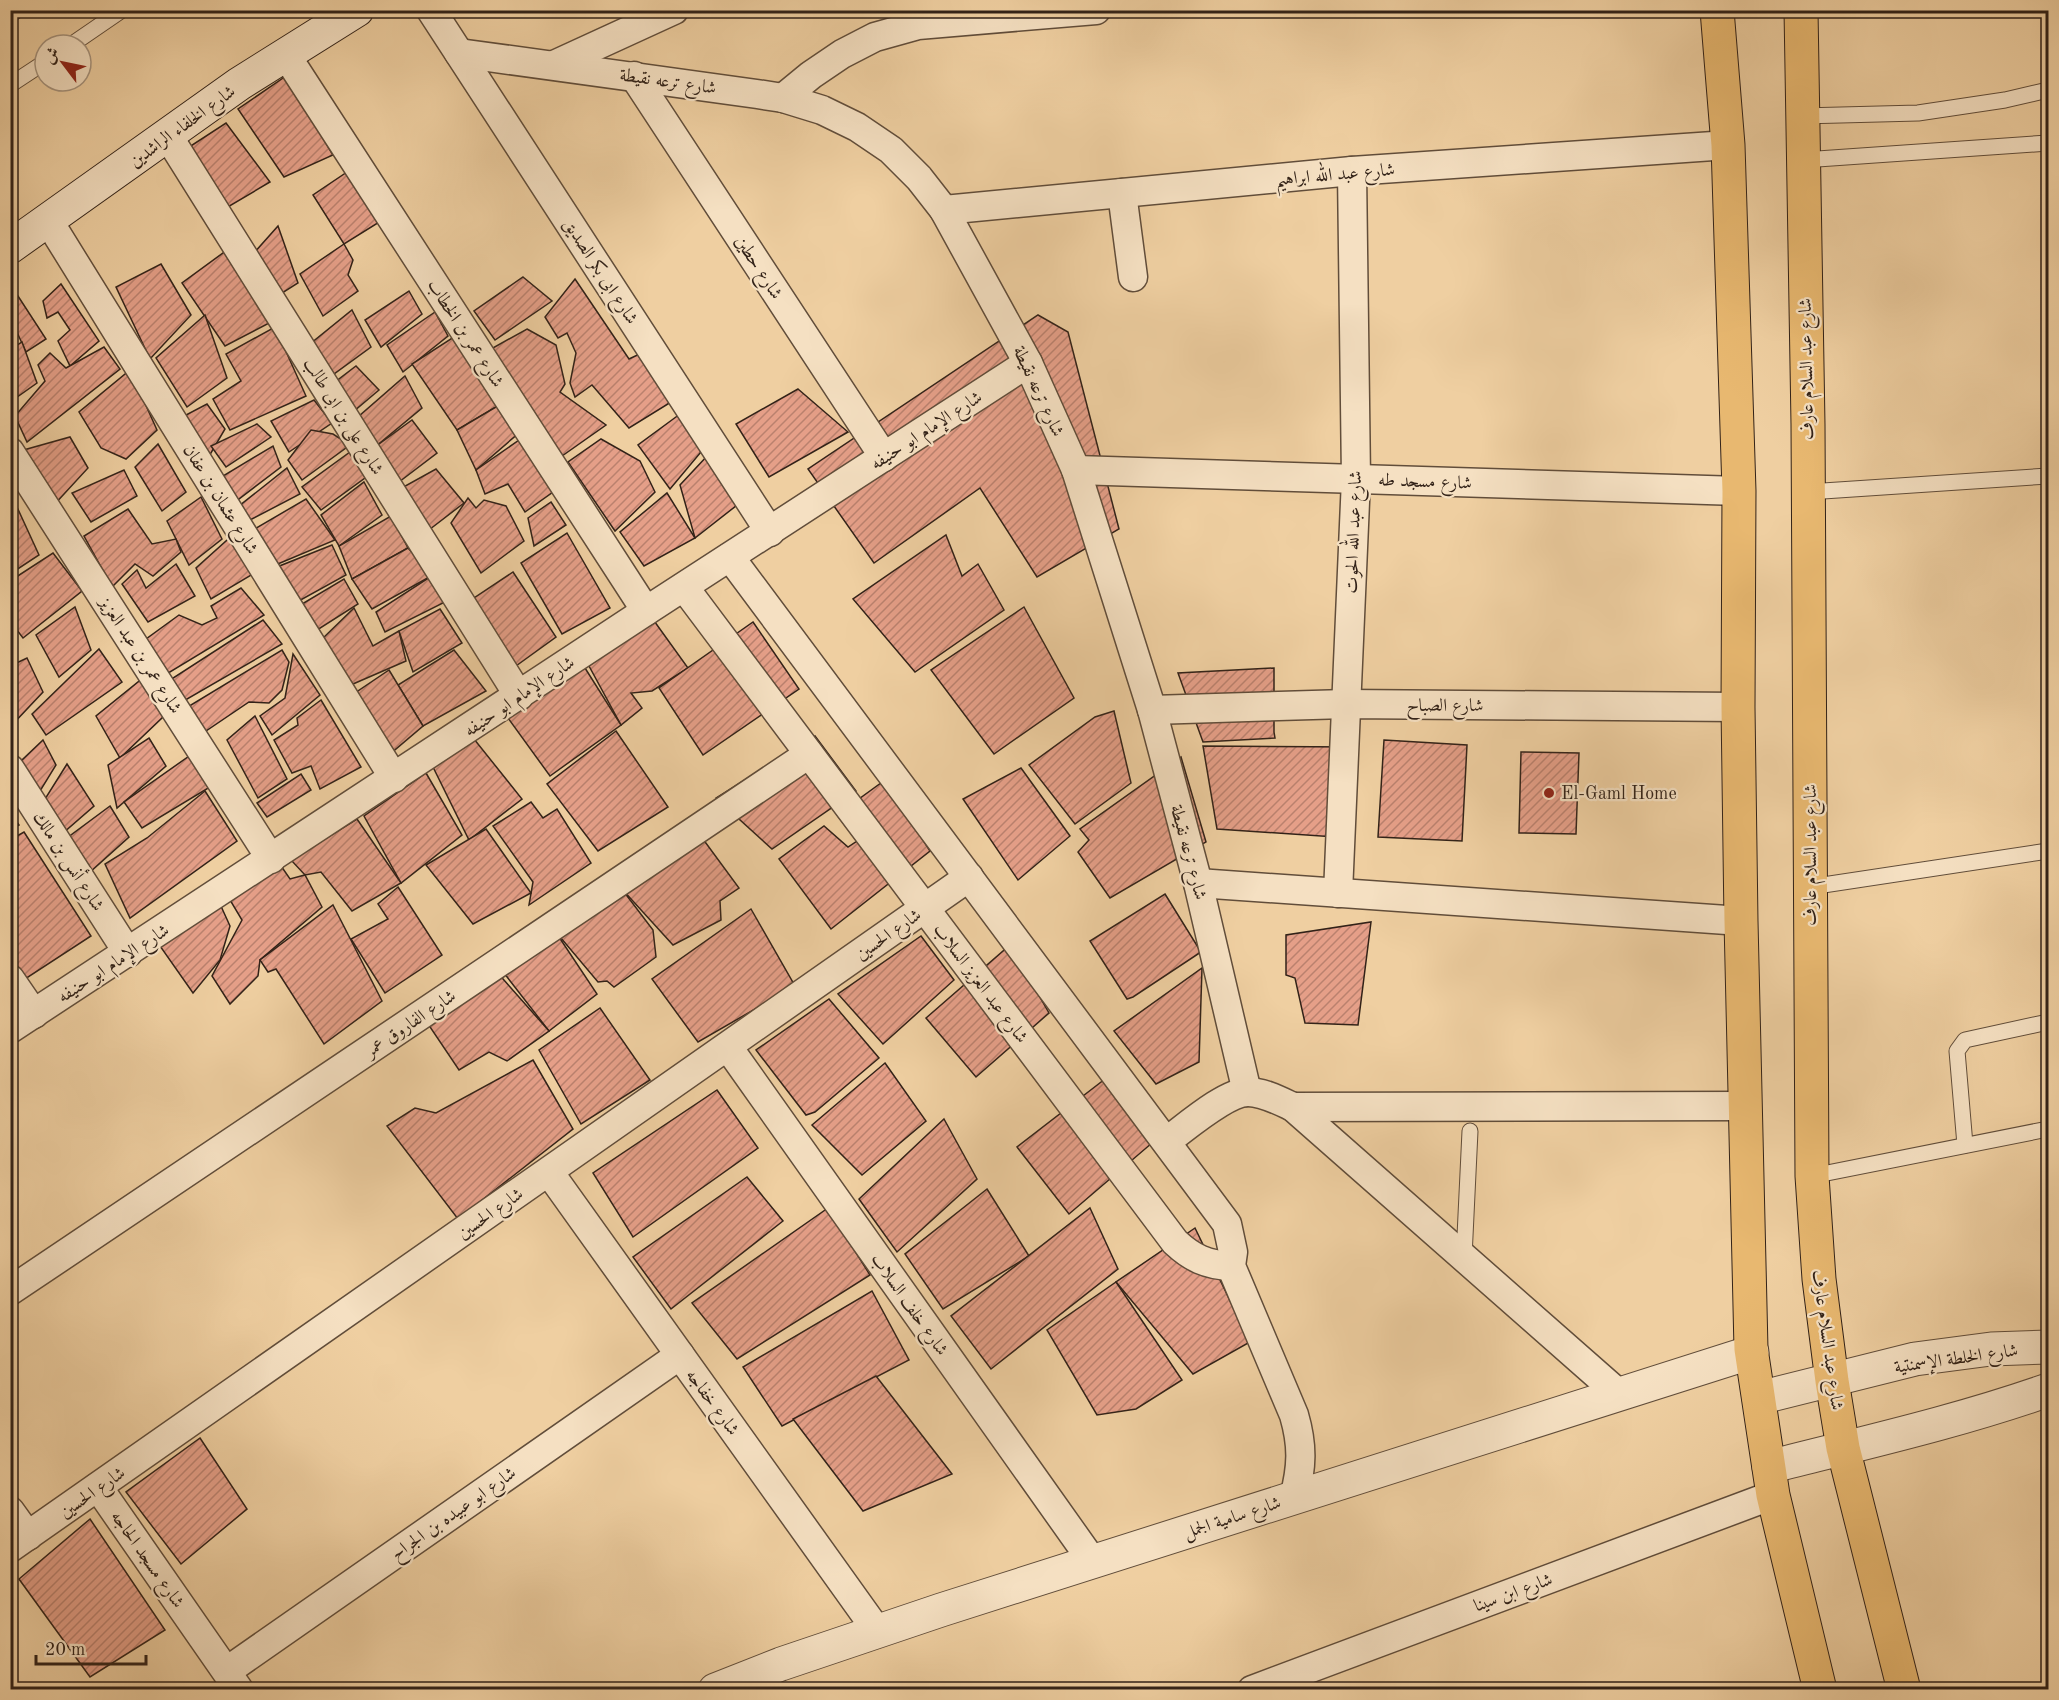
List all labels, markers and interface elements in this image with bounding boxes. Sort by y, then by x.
north arrow [33,33,93,93]
text: ش [41,45,63,67]
street label: شارع ترعه نقيطة [618,66,717,103]
street label: شارع الخلفاء الراشدين [126,82,242,175]
street label: شارع عبد الله ابراهيم [1274,155,1396,197]
street label: شارع ابى بكر الصديق [555,215,642,330]
street label: شارع حطين [727,233,785,305]
street label: شارع عمر بن الخطاب [419,276,507,393]
street label: شارع عبد السلام عارف [1797,298,1823,440]
street label: شارع ترعه نقيطة [1005,343,1067,442]
street label: شارع على بن ابى طالب [296,355,386,481]
street label: شارع الإمام ابو حنيفه [868,388,989,479]
street label: شارع عثمان بن عفان [175,442,261,560]
street label: شارع عبد الله الحوت [1337,470,1370,594]
street label: شارع مسجد طه [1378,471,1472,498]
street label: شارع عمر بن عبد العزيز [91,592,184,720]
street label: شارع الإمام ابو حنيفه [461,653,581,745]
street label: شارع الصباح [1407,697,1483,721]
street label: شارع عبد السلام عارف [1802,784,1826,926]
place label: El-Gaml Home [1561,785,1677,803]
marker: El-Gaml Home [1542,786,1556,800]
street label: شارع ترعه نقيطة [1162,803,1209,903]
street label: شارع أنس بن مالك [25,806,111,917]
street label: شارع الحسين [853,906,928,968]
street label: شارع الإمام ابو حنيفه [55,921,176,1012]
street label: شارع عبد العزيز السلاب [926,921,1031,1050]
street label: شارع الفاروق عمر [360,987,462,1066]
street label: شارع الحسين [455,1185,530,1247]
street label: شارع خلف السلاب [863,1250,951,1362]
street label: شارع عبد السلام عارف [1802,1269,1846,1412]
street label: شارع الخلطة الإسمنتية [1893,1341,2020,1382]
street label: شارع خفاجه [678,1366,742,1442]
street label: شارع الحسين [57,1464,132,1526]
street label: شارع ابو عبيده بن الجراح [388,1464,523,1569]
street label: شارع سامية الجمل [1181,1494,1285,1547]
street label: شارع مسجد الحاجه [103,1508,187,1614]
street label: شارع ابن سينا [1472,1570,1557,1620]
scale bar [36,1628,146,1666]
text: 20 m [45,1641,85,1659]

